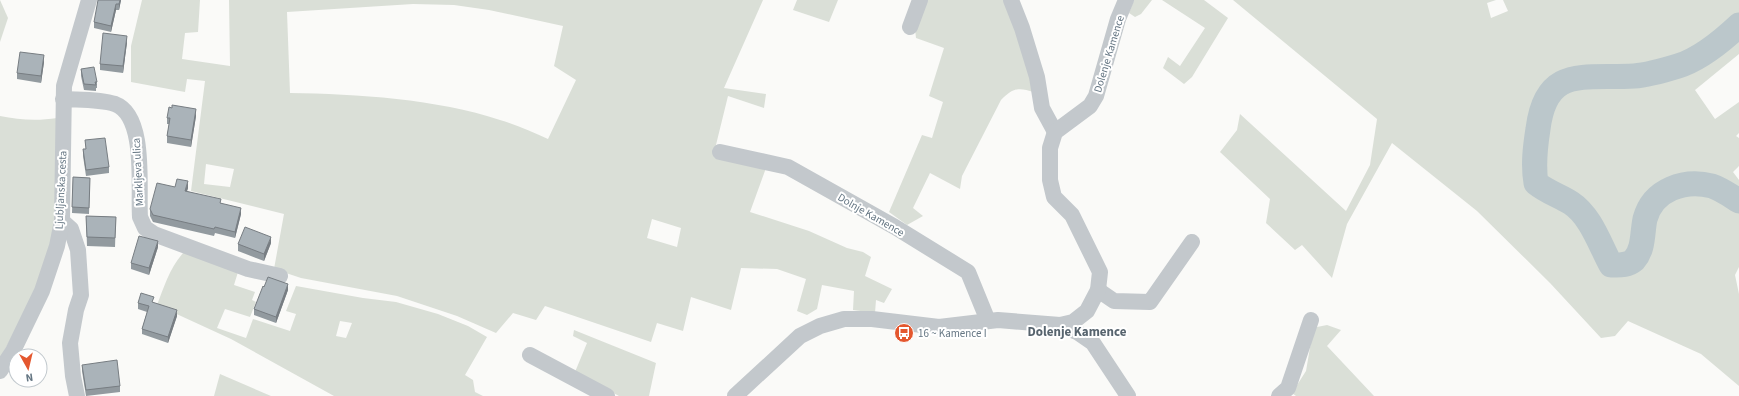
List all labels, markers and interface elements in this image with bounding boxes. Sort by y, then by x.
street label: Dolenje Kamence [1090,13,1128,95]
street label: Markljeva ulica [129,137,147,207]
street label: Ljubljanska cesta [51,150,71,230]
street label: Dolnje Kamence [835,190,908,240]
bus stop icon: 16 ~ Kamence I [893,322,915,344]
district label: Dolenje Kamence [1028,323,1127,341]
place label: 16 ~ Kamence I [918,326,987,341]
north arrow [8,348,48,388]
text: N [25,369,34,385]

